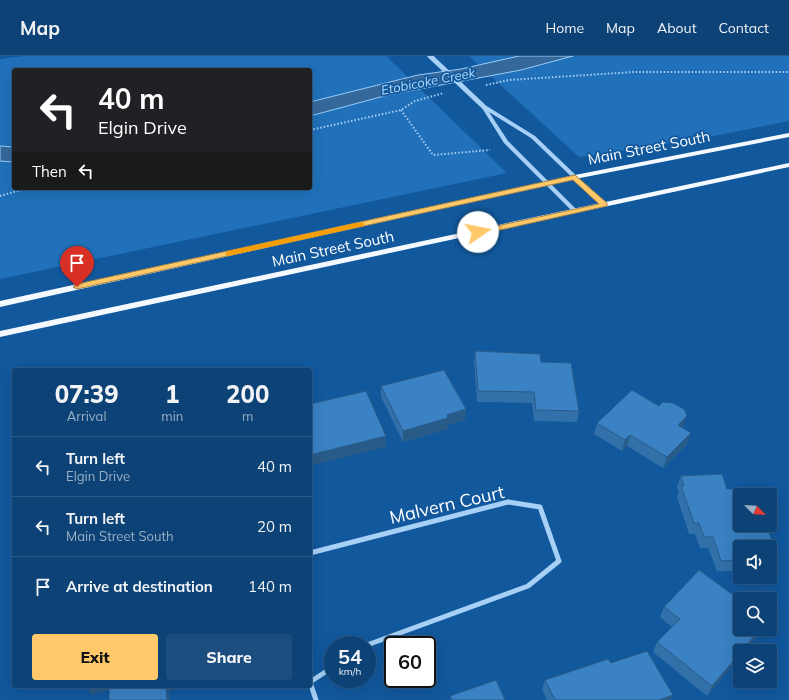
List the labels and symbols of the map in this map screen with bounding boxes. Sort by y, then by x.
water label: Etobicoke Creek [380,64,477,98]
street label: Main Street South [586,126,712,169]
position arrow [457,211,499,253]
street label: Main Street South [270,226,396,271]
pin [60,246,94,287]
street label: Malvern Court [387,480,507,529]
north arrow [733,488,777,532]
speed limit sign: 60 [384,636,436,688]

